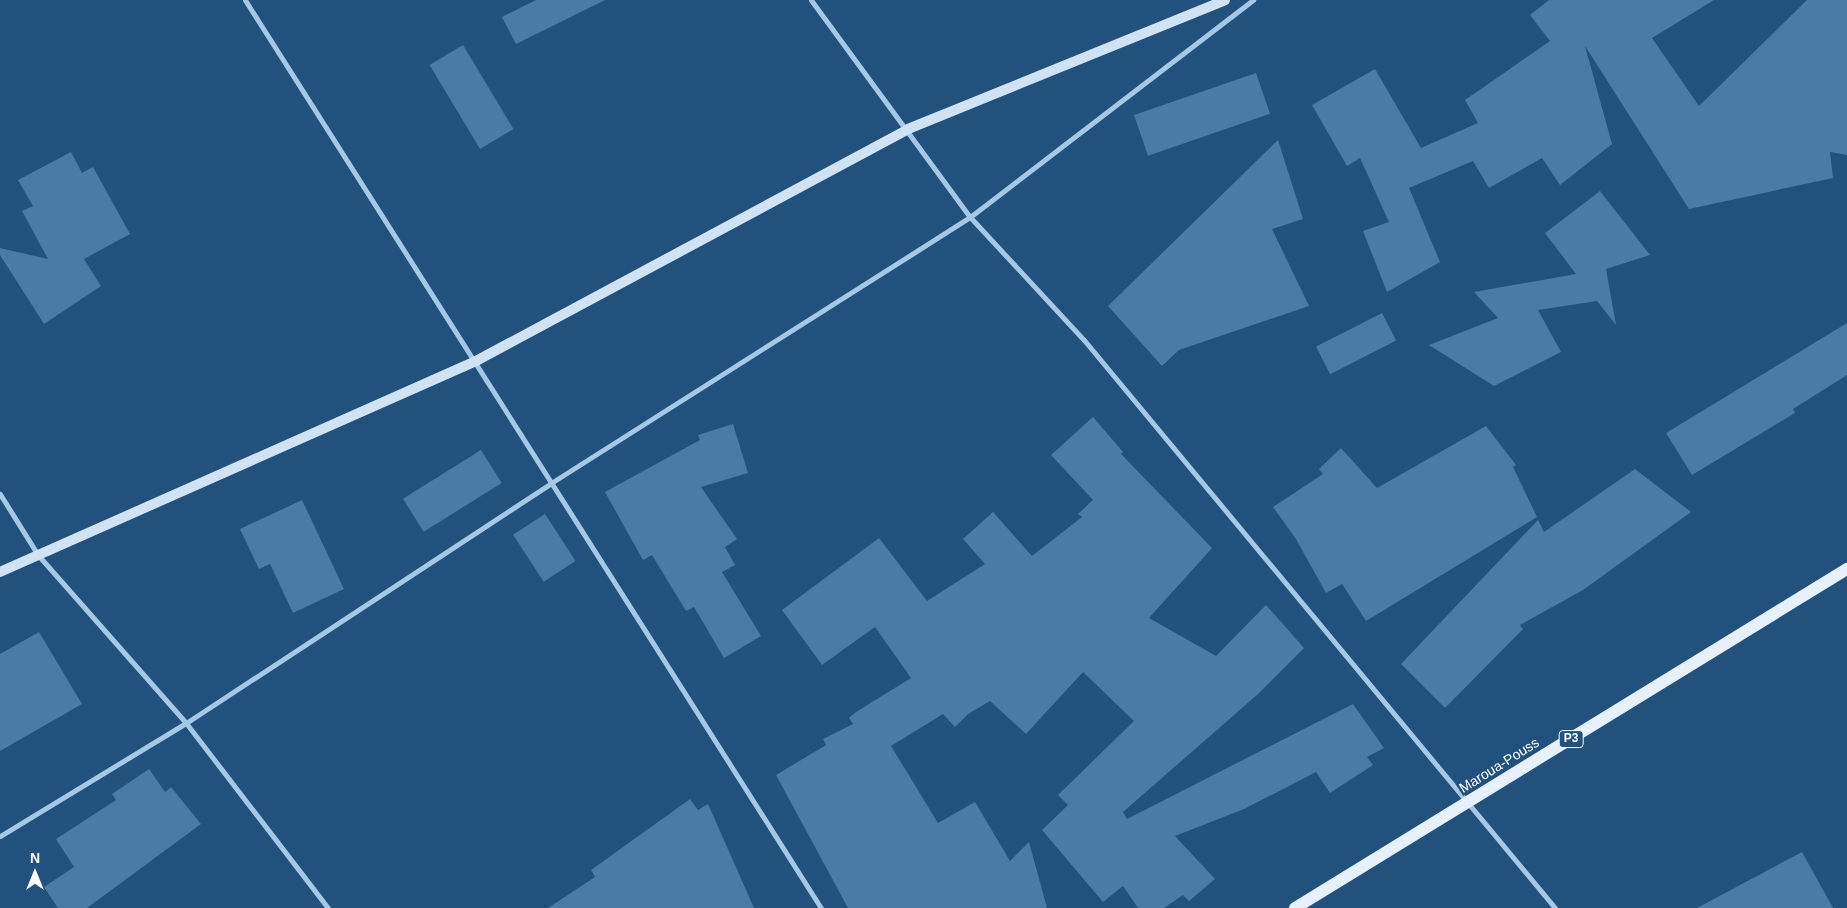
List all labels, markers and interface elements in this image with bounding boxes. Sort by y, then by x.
road number: P3 [1558,730,1584,749]
street label: Maroua-Pouss [1456,734,1542,796]
north arrow [10,848,60,898]
text: N [30,850,40,866]

